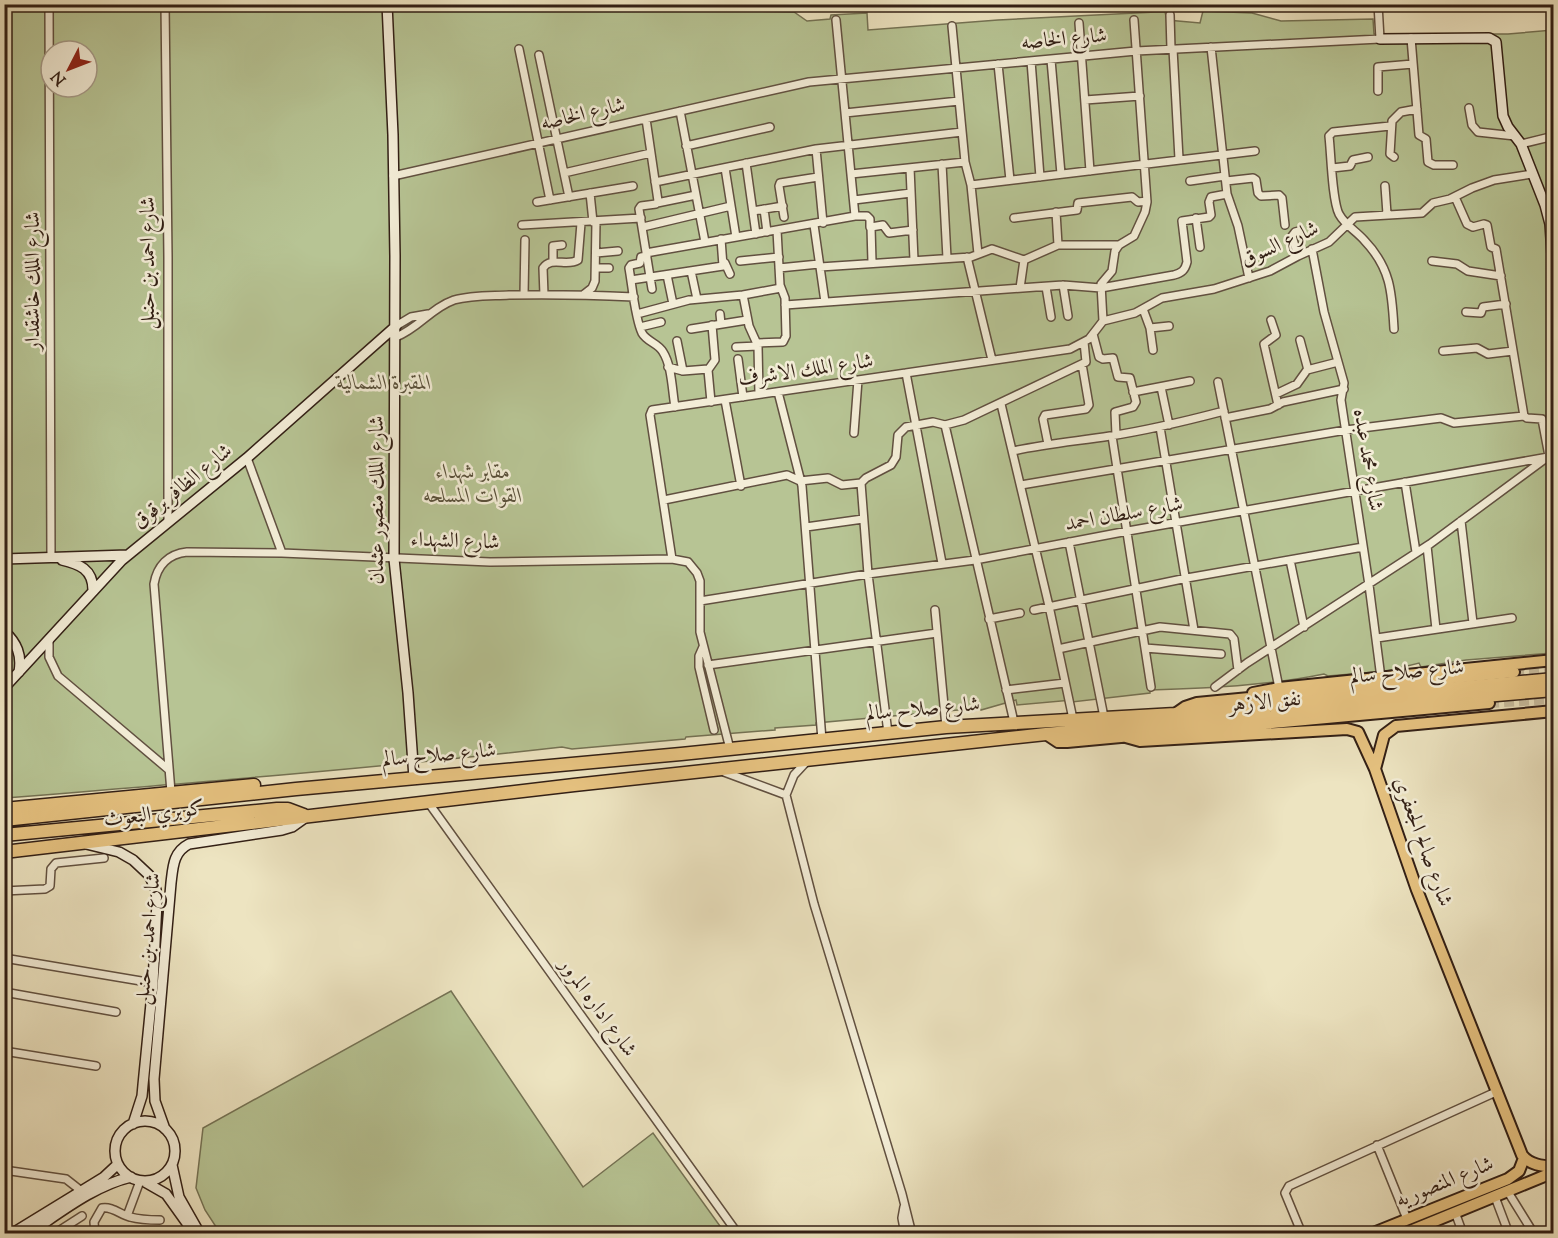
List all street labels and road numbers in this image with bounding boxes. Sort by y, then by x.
street label: شارع الخاصه [1020,21,1108,60]
street label: شارع الخاصه [538,91,629,140]
street label: شارع احمد بن حنبل [134,197,165,329]
street label: شارع الملك خاشقدار [19,212,50,352]
street label: شارع السوق [1236,214,1324,276]
street label: شارع الملك الاشرف [736,347,876,396]
street label: شارع محمد عبده [1343,407,1390,514]
street label: شارع الملك منصور عثمان [363,416,394,584]
street label: شارع الظافر برقوق [126,437,240,538]
street label: شارع سلطان احمد [1062,490,1186,541]
street label: شارع الشهداء [410,525,500,560]
street label: شارع صلاح سالم [1349,653,1465,695]
street label: نفق الازهر [1226,685,1302,721]
street label: شارع صلاح سالم [865,690,981,732]
street label: شارع صلاح سالم [381,736,497,778]
street label: شارع صالح الجعفري [1384,773,1459,911]
street label: كوبري البعوث [102,794,206,836]
street label: شارع احمد بن حنبل [128,872,171,1007]
street label: شارع اداره المرور [549,951,643,1064]
street label: شارع المنصوريه [1391,1150,1499,1217]

